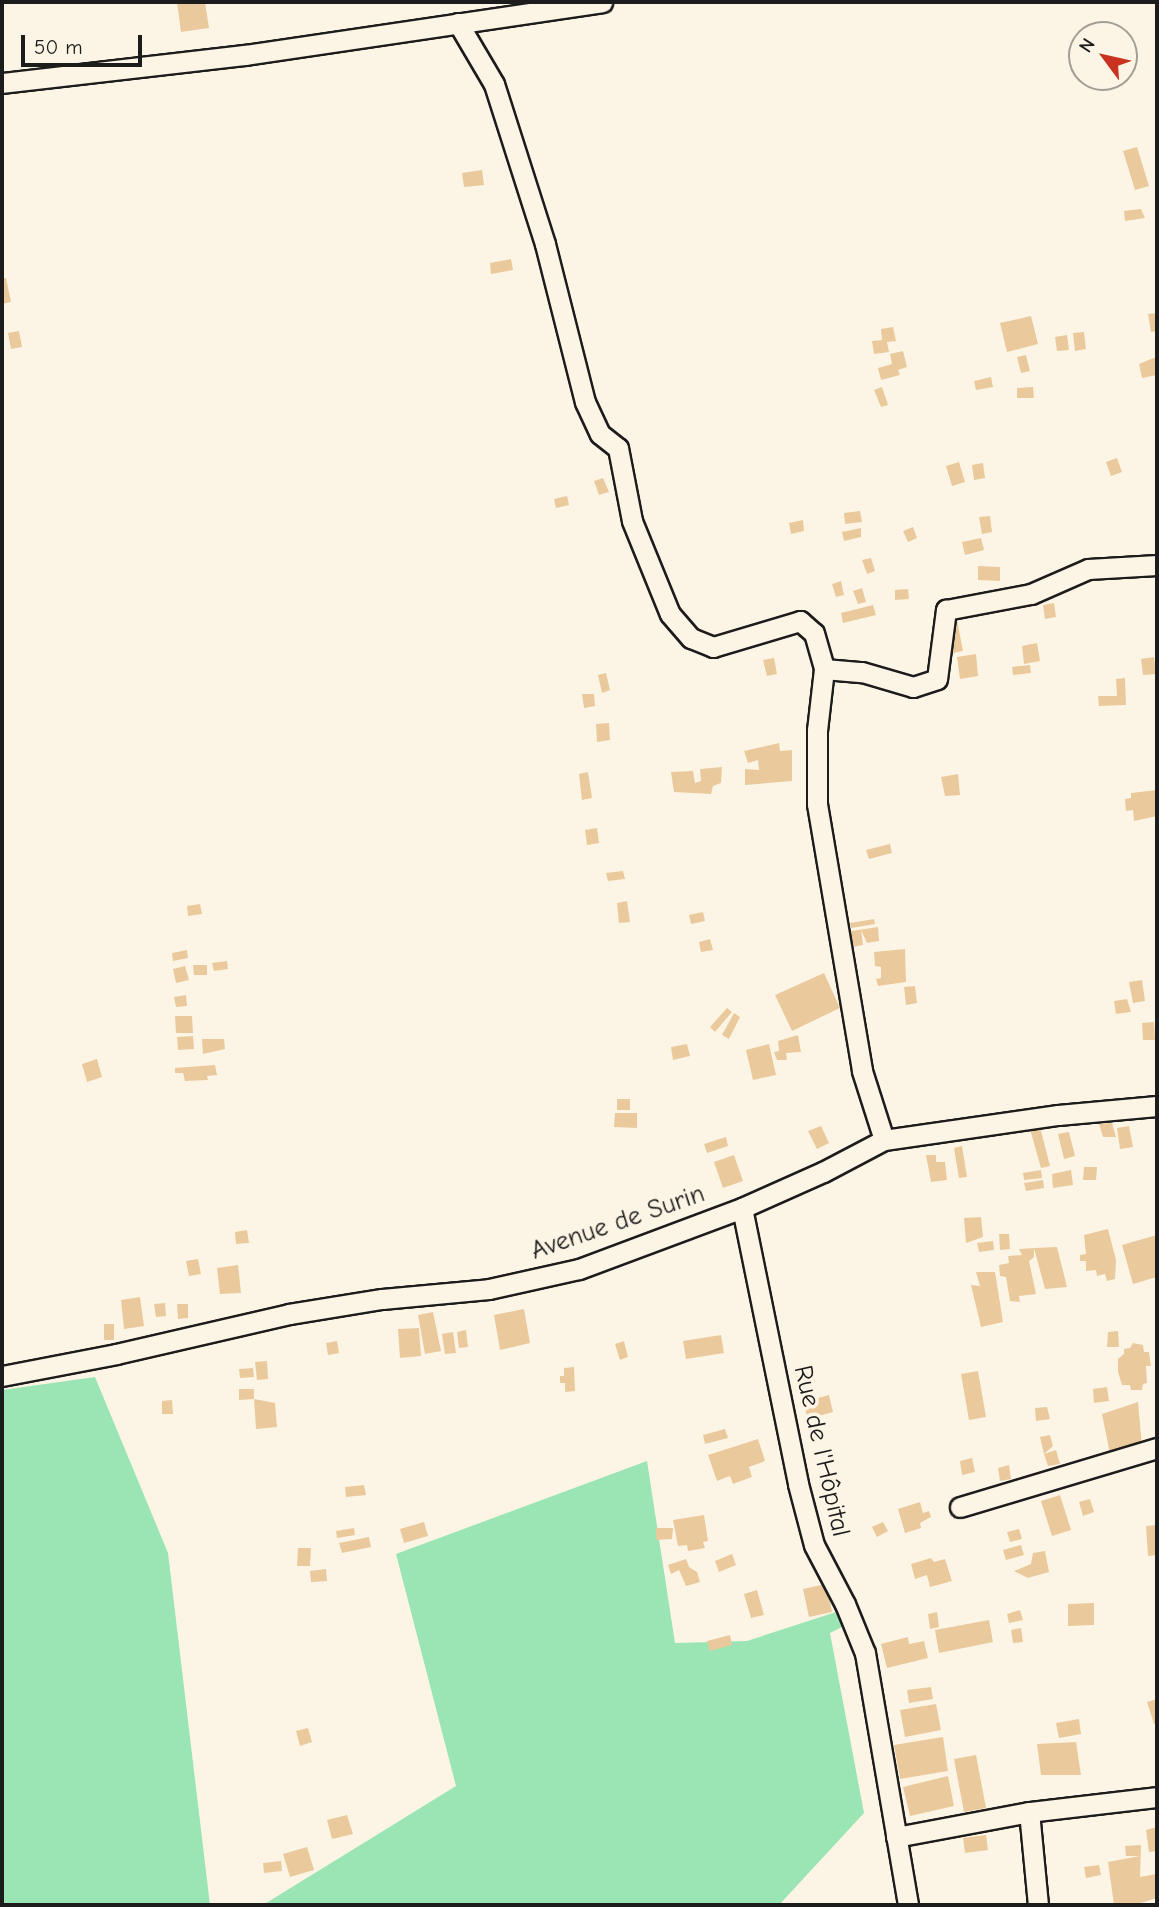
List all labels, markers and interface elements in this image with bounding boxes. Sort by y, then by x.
scale bar [24,21,145,65]
north arrow [1068,21,1138,91]
text: N [1074,34,1100,57]
text: 50 m [34,35,83,59]
street label: Avenue de Surin [527,1179,709,1267]
street label: Rue de l'Hôpital [786,1362,856,1540]

